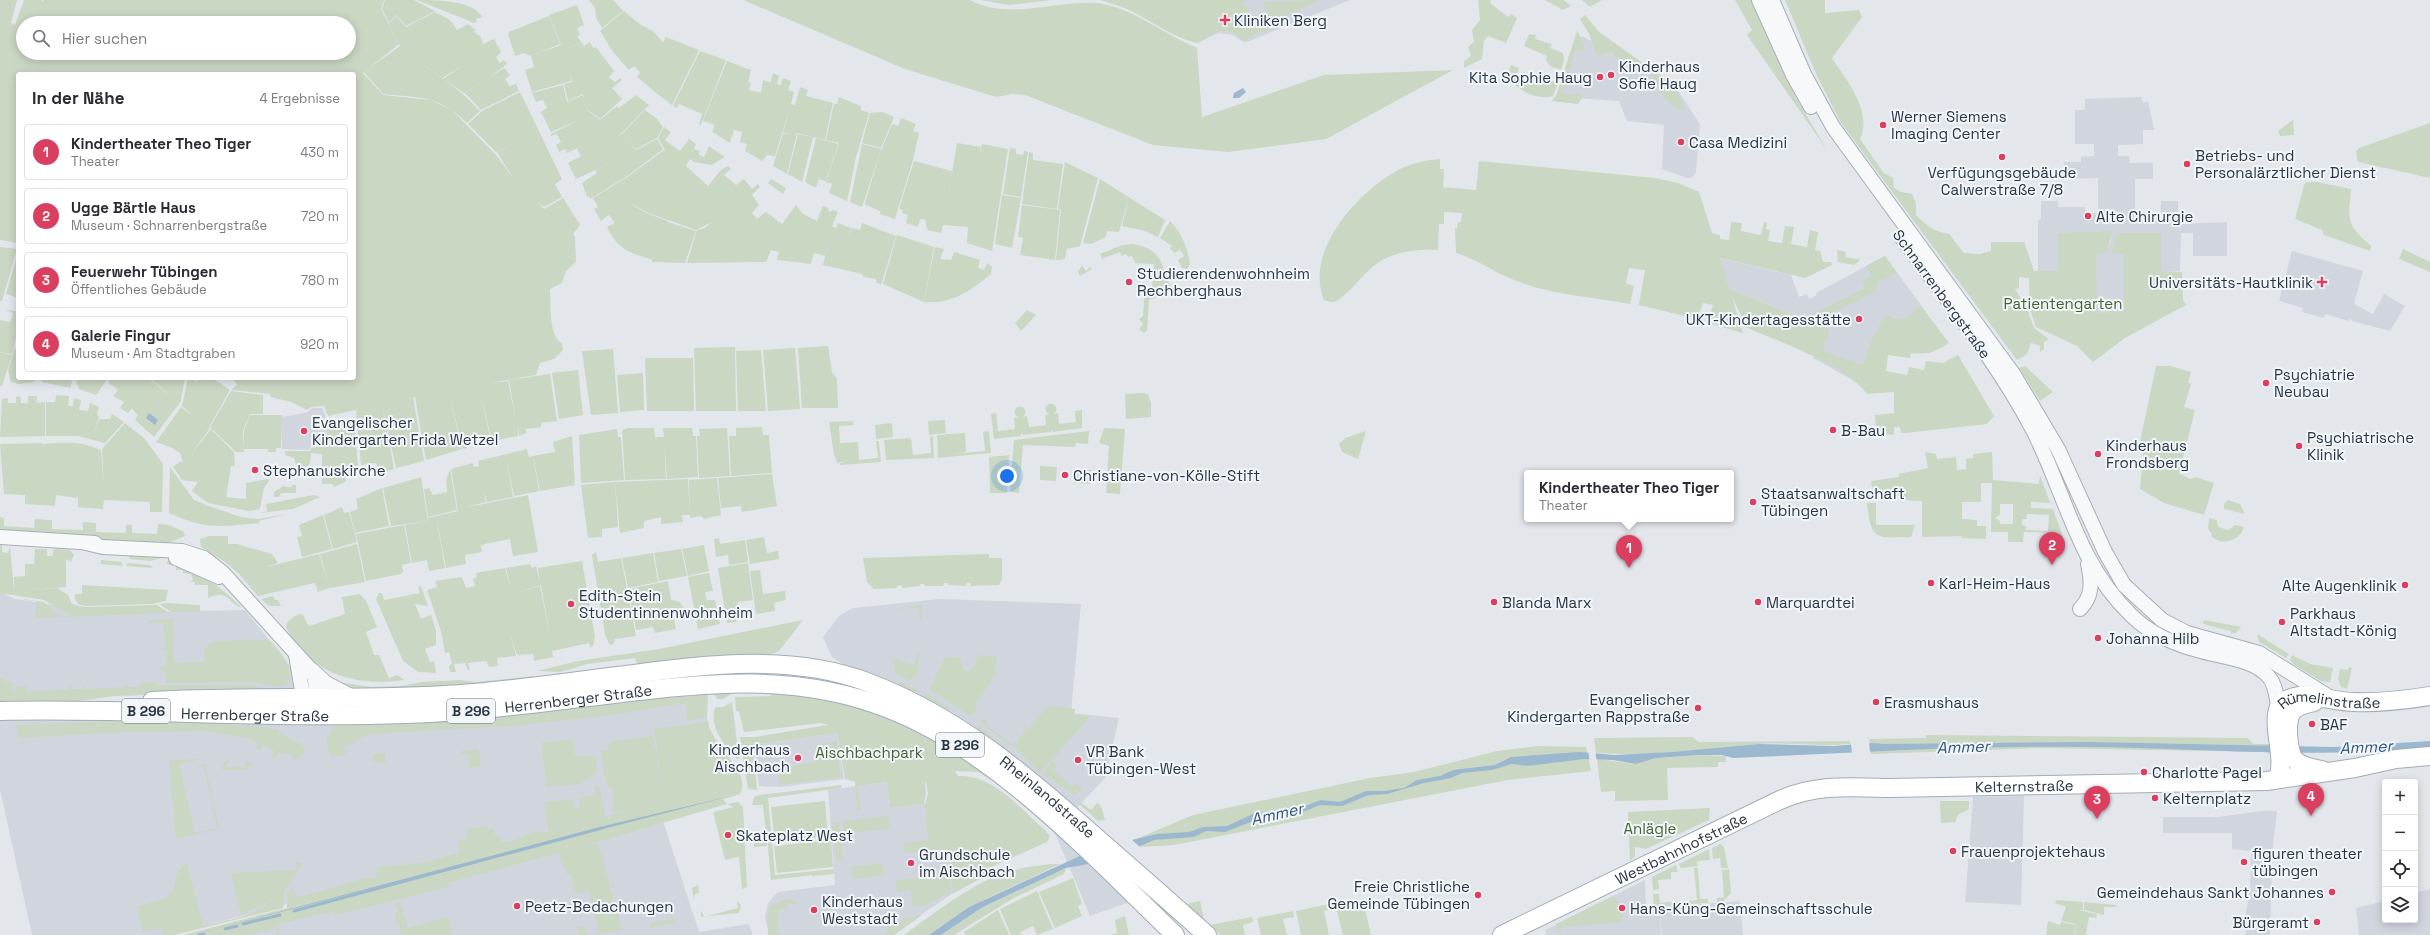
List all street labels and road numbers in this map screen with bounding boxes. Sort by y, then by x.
street label: Schnarrenbergstraße [1889,226,1995,362]
street label: Herrenberger Straße [503,680,653,716]
street label: Rümelinstraße [2273,686,2381,713]
road number: B 296 [122,699,170,723]
road number: B 296 [447,699,495,723]
street label: Herrenberger Straße [181,703,329,725]
road number: B 296 [936,733,984,757]
street label: Rheinlandstraße [996,751,1099,842]
street label: Kelternstraße [1975,775,2074,796]
street label: Westbahnhofstraße [1612,808,1750,888]

